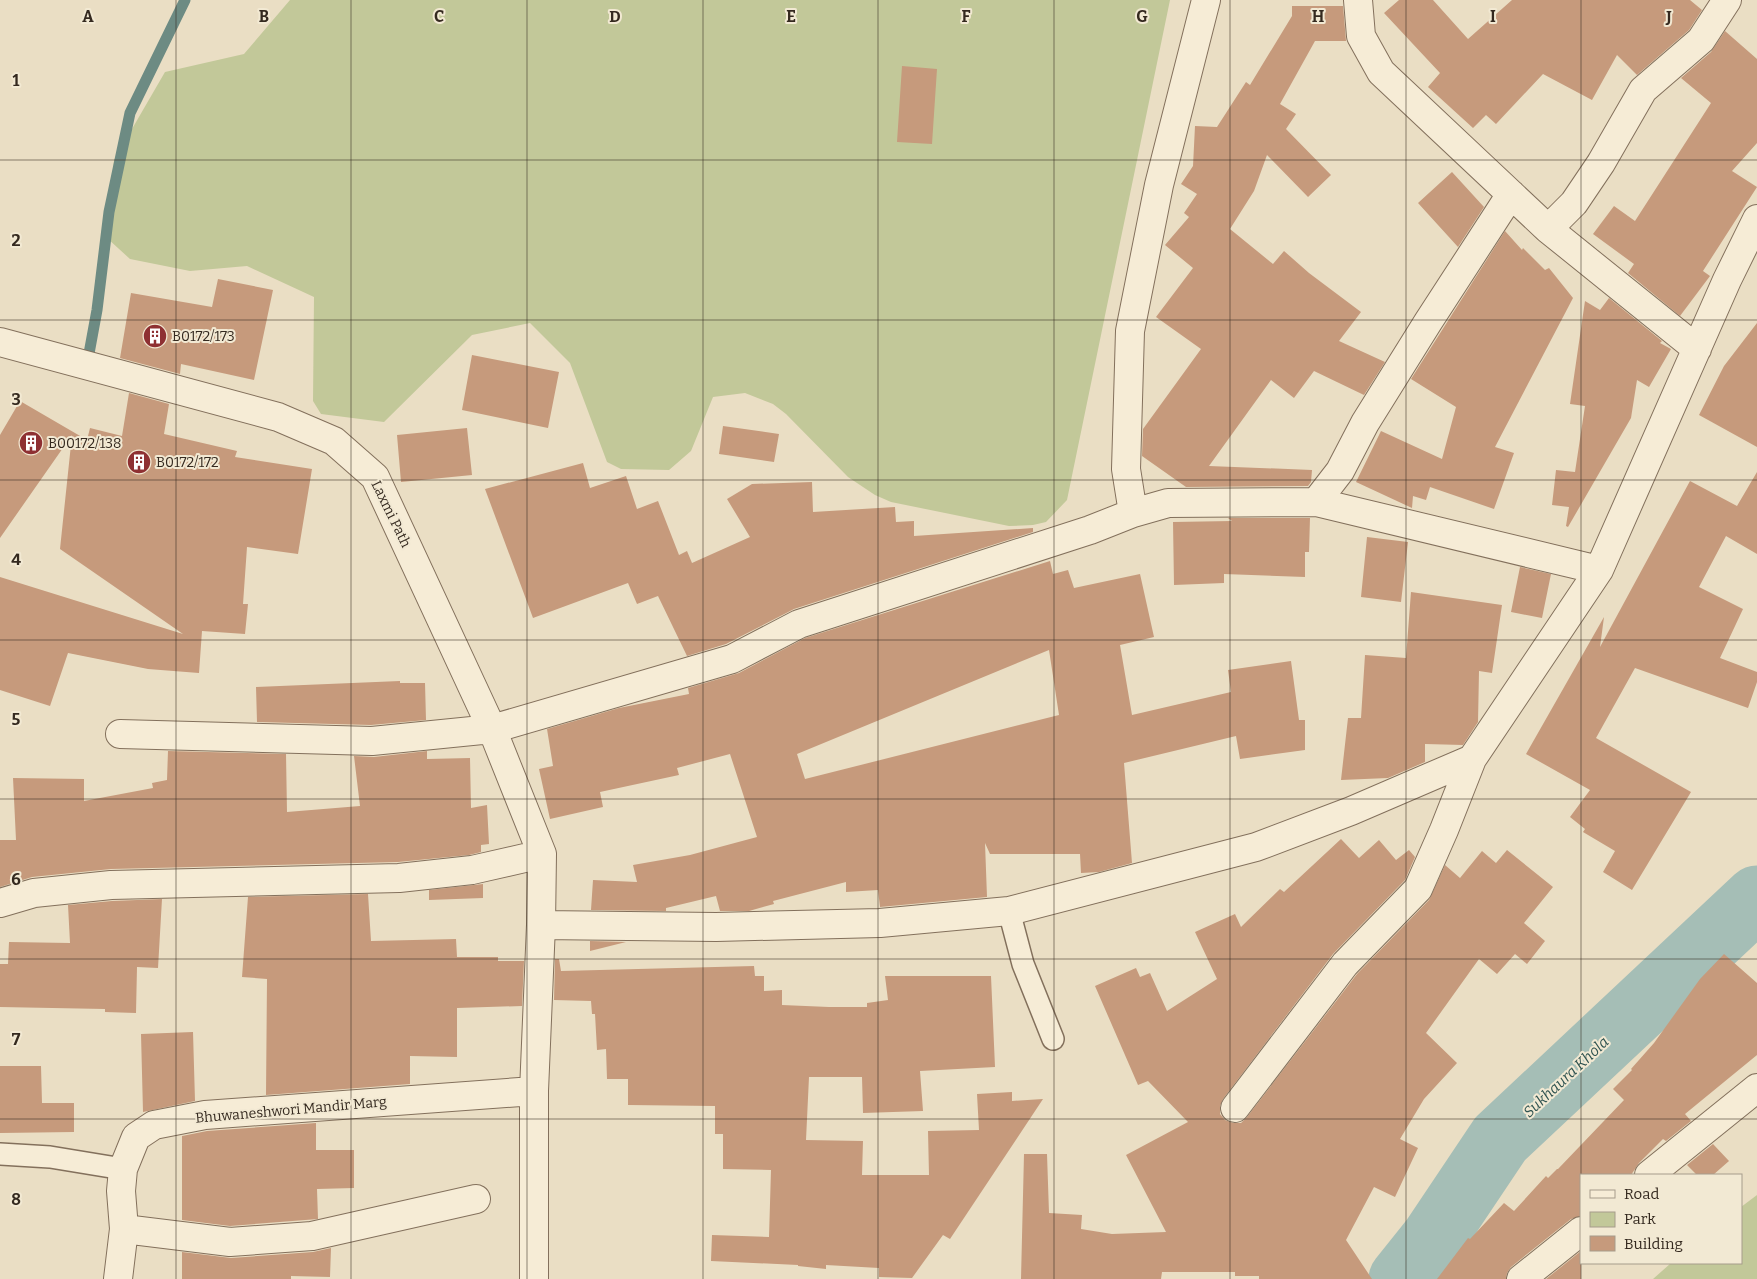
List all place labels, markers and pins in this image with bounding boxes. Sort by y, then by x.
building icon: B0172/173 [142,323,168,349]
place label: B0172/173 [172,328,235,345]
building icon: B00172/138 [18,430,44,456]
place label: B00172/138 [48,435,122,452]
building icon: B0172/172 [126,449,152,475]
place label: B0172/172 [156,454,219,471]

